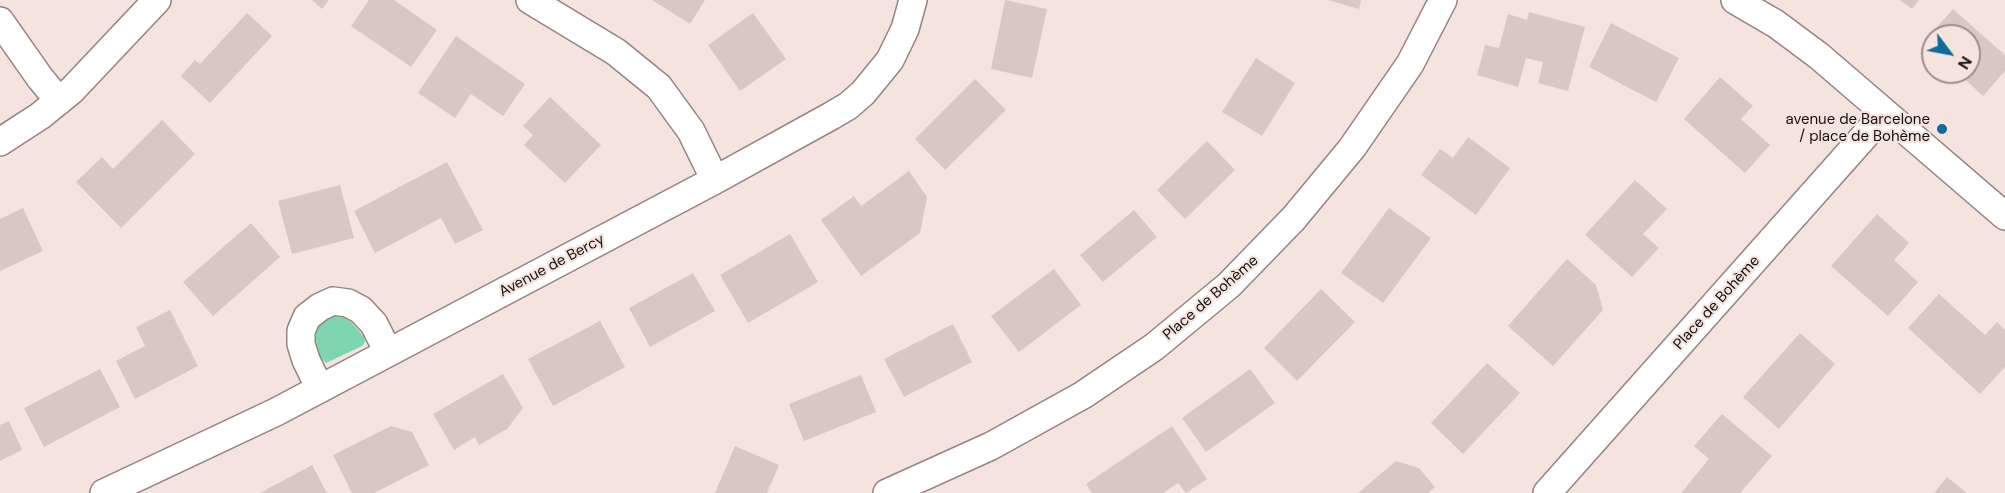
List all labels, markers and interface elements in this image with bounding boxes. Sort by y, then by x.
north arrow [1921,24,1981,84]
text: N [1953,52,1977,73]
place label: avenue de Barcelone / place de Bohème [1786,111,1930,146]
marker: avenue de Barcelone / place de Bohème [1935,122,1949,136]
street label: Avenue de Bercy [496,231,608,301]
street label: Place de Bohème [1160,252,1262,344]
street label: Place de Bohème [1670,252,1764,354]

